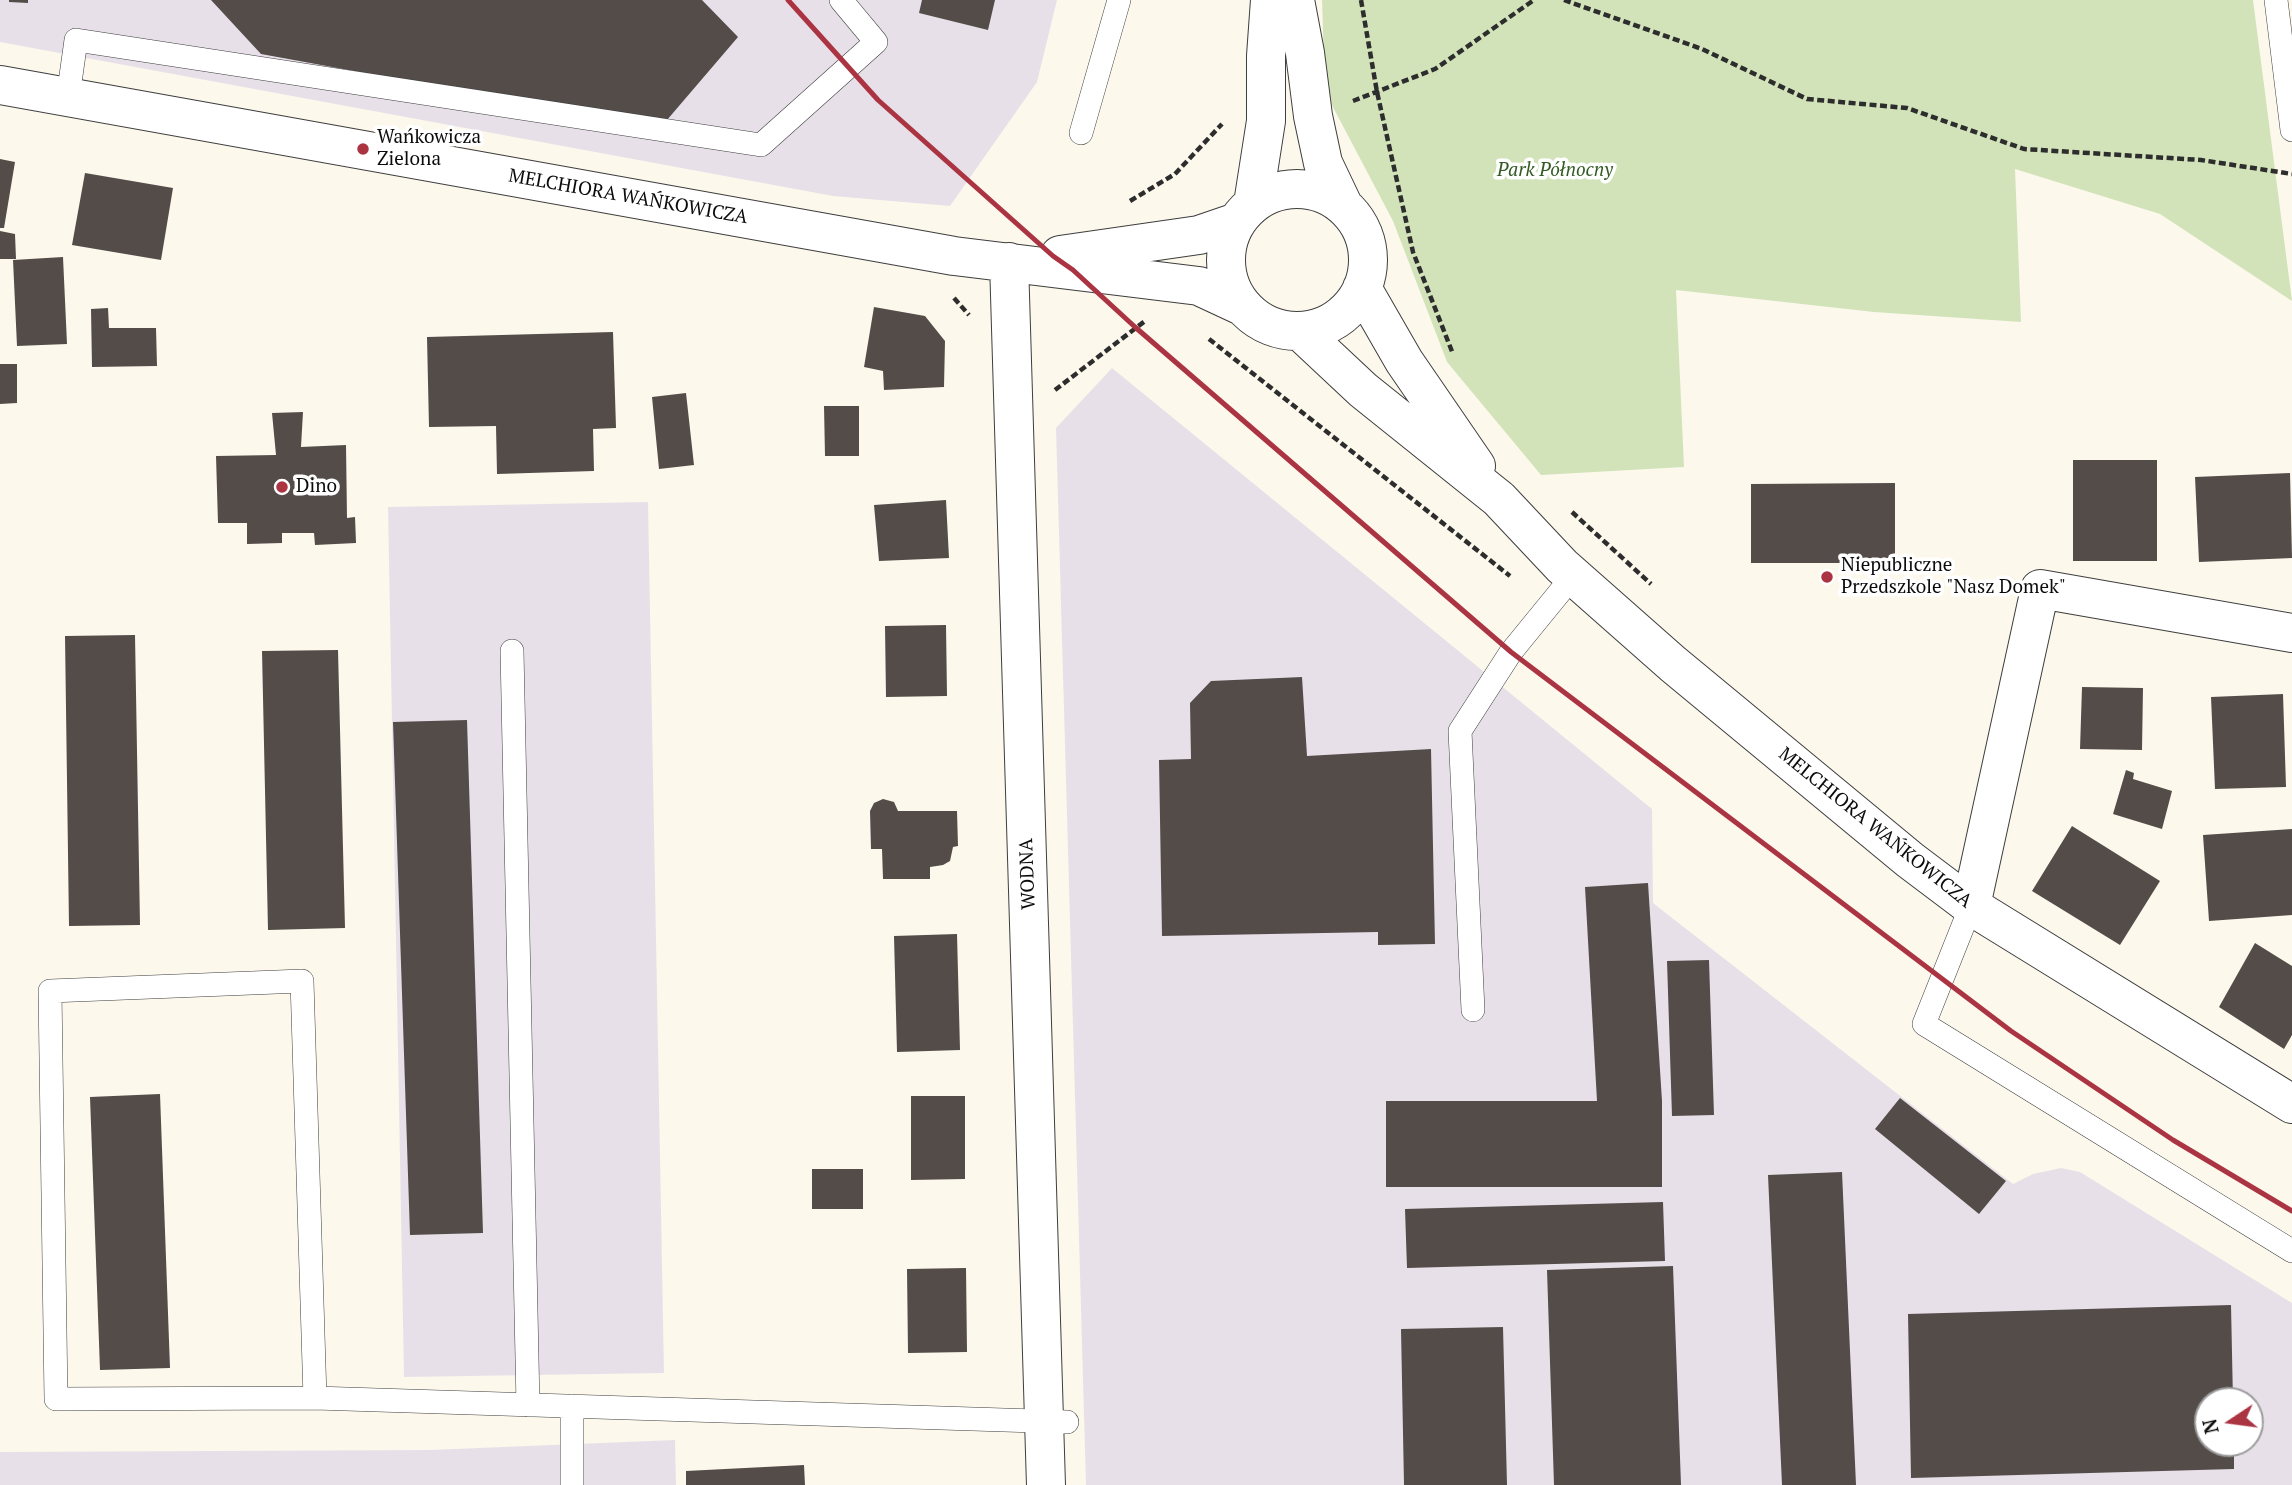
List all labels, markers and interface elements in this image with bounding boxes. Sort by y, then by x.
place label: Wańkowicza Zielona [377,127,481,171]
marker: Wańkowicza Zielona [355,141,371,157]
park label: Park Północny [1497,160,1613,182]
street label: MELCHIORA WAŃKOWICZA [507,165,749,229]
place label: Dino [296,476,337,498]
marker: Dino [274,479,290,495]
place label: Niepubliczne Przedszkole "Nasz Domek" [1841,555,2066,599]
marker: Niepubliczne Przedszkole "Nasz Domek" [1819,569,1835,585]
street label: MELCHIORA WAŃKOWICZA [1774,743,1976,913]
street label: WODNA [1015,838,1041,910]
north arrow [2194,1387,2264,1457]
text: N [2196,1417,2224,1436]

